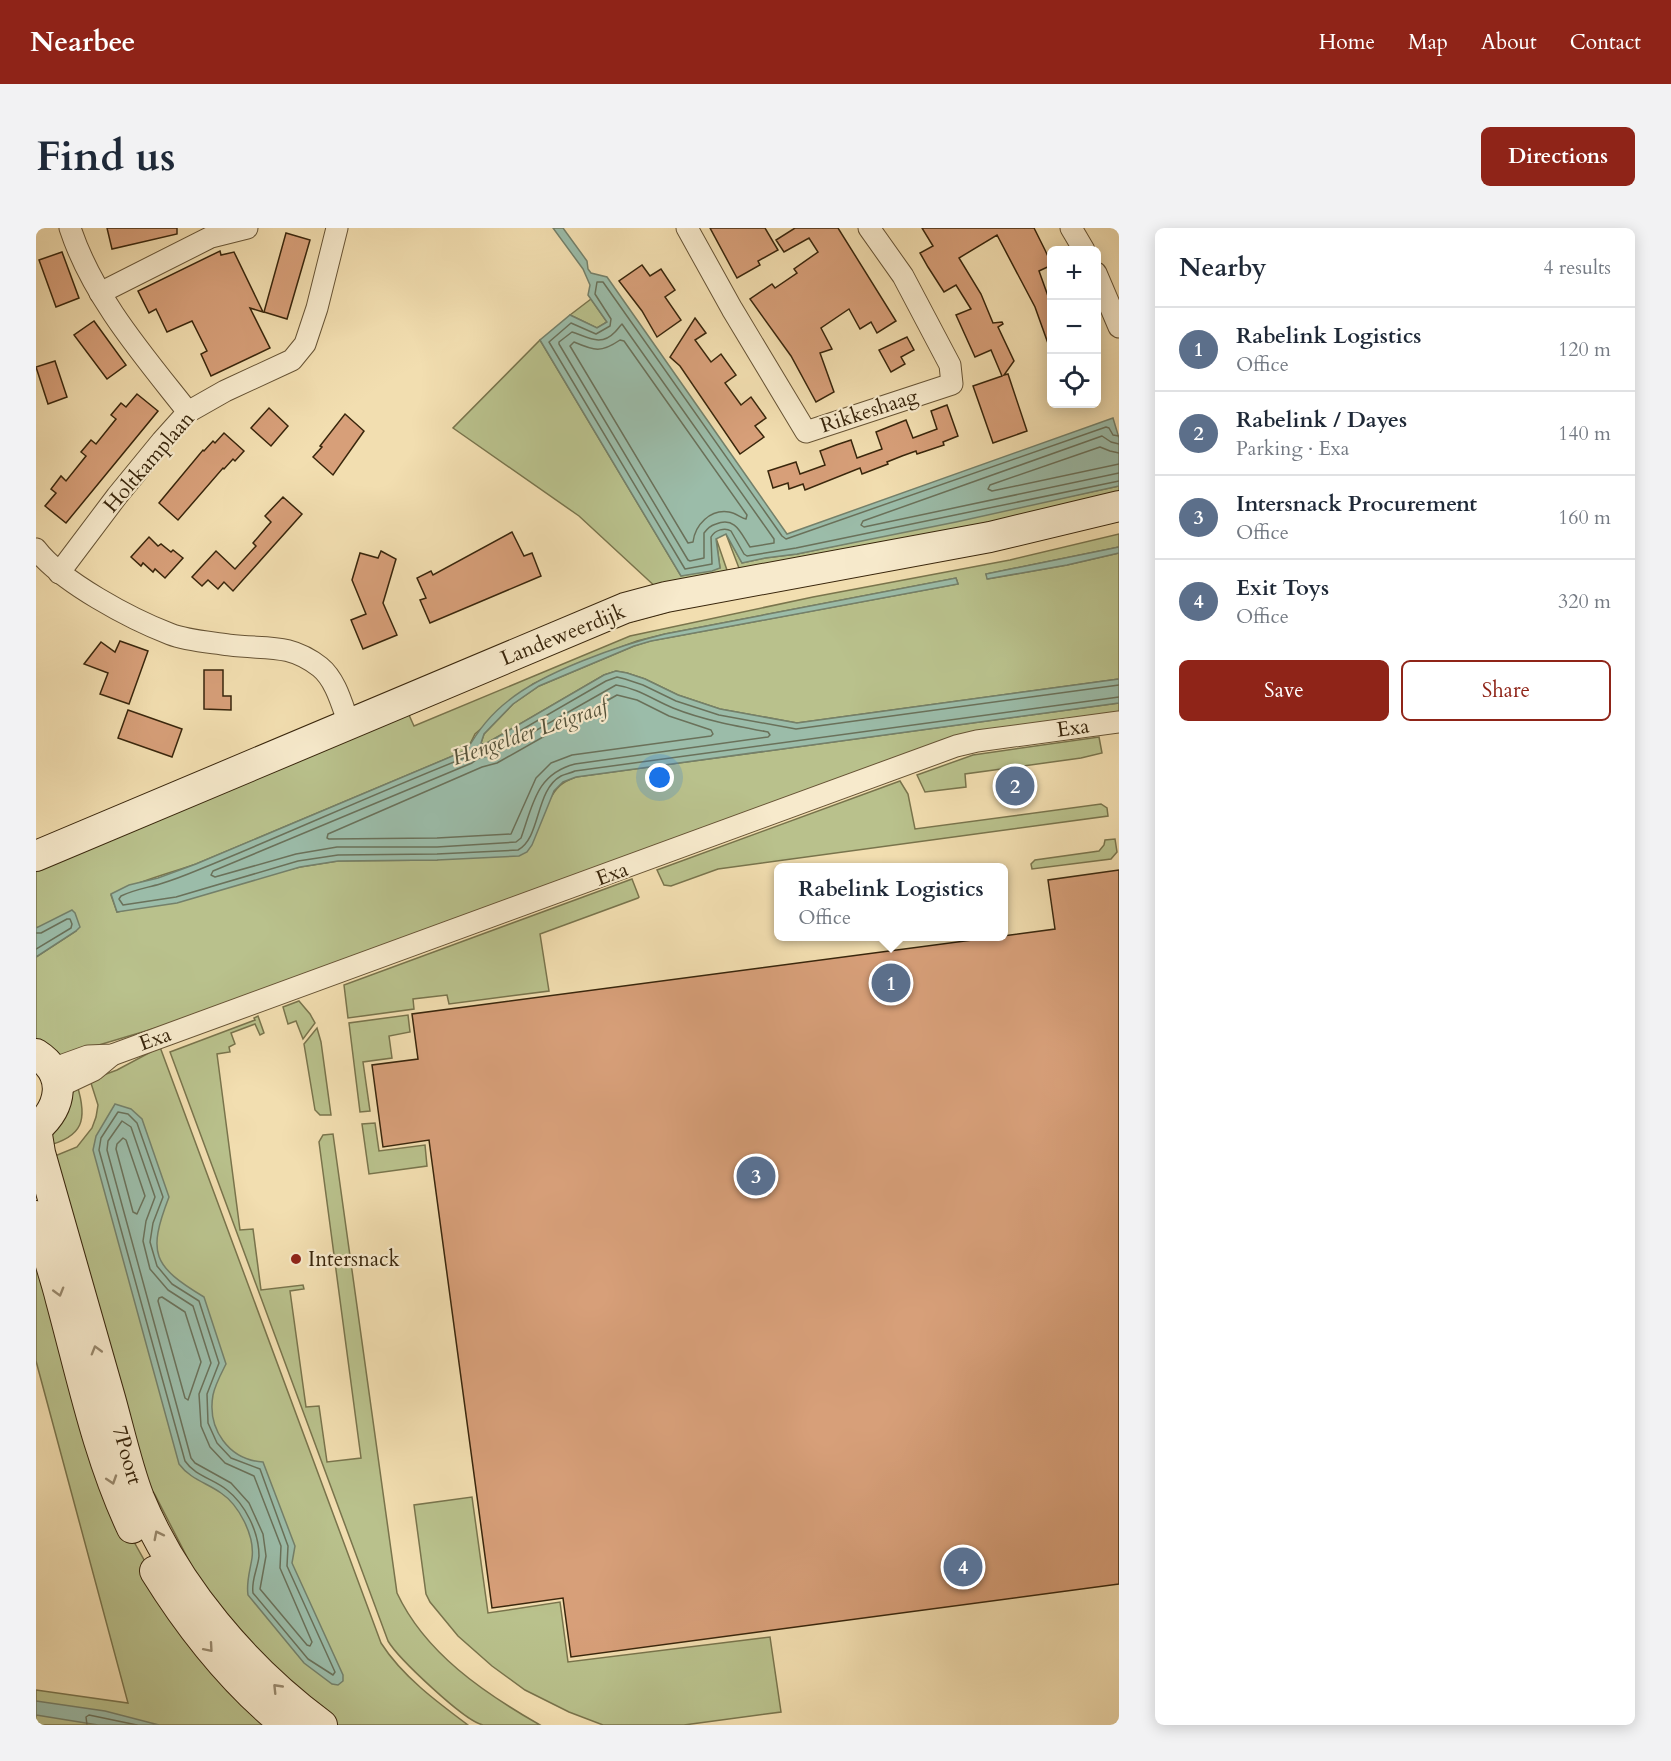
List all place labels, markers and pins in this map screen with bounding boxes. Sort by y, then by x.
pin: 2 [996,764,1034,808]
pin: 1 [872,960,910,1005]
pin: 3 [736,1154,776,1198]
place label: Intersnack [308,1245,401,1274]
marker: Intersnack [289,1252,303,1266]
pin: 4 [944,1544,982,1590]

